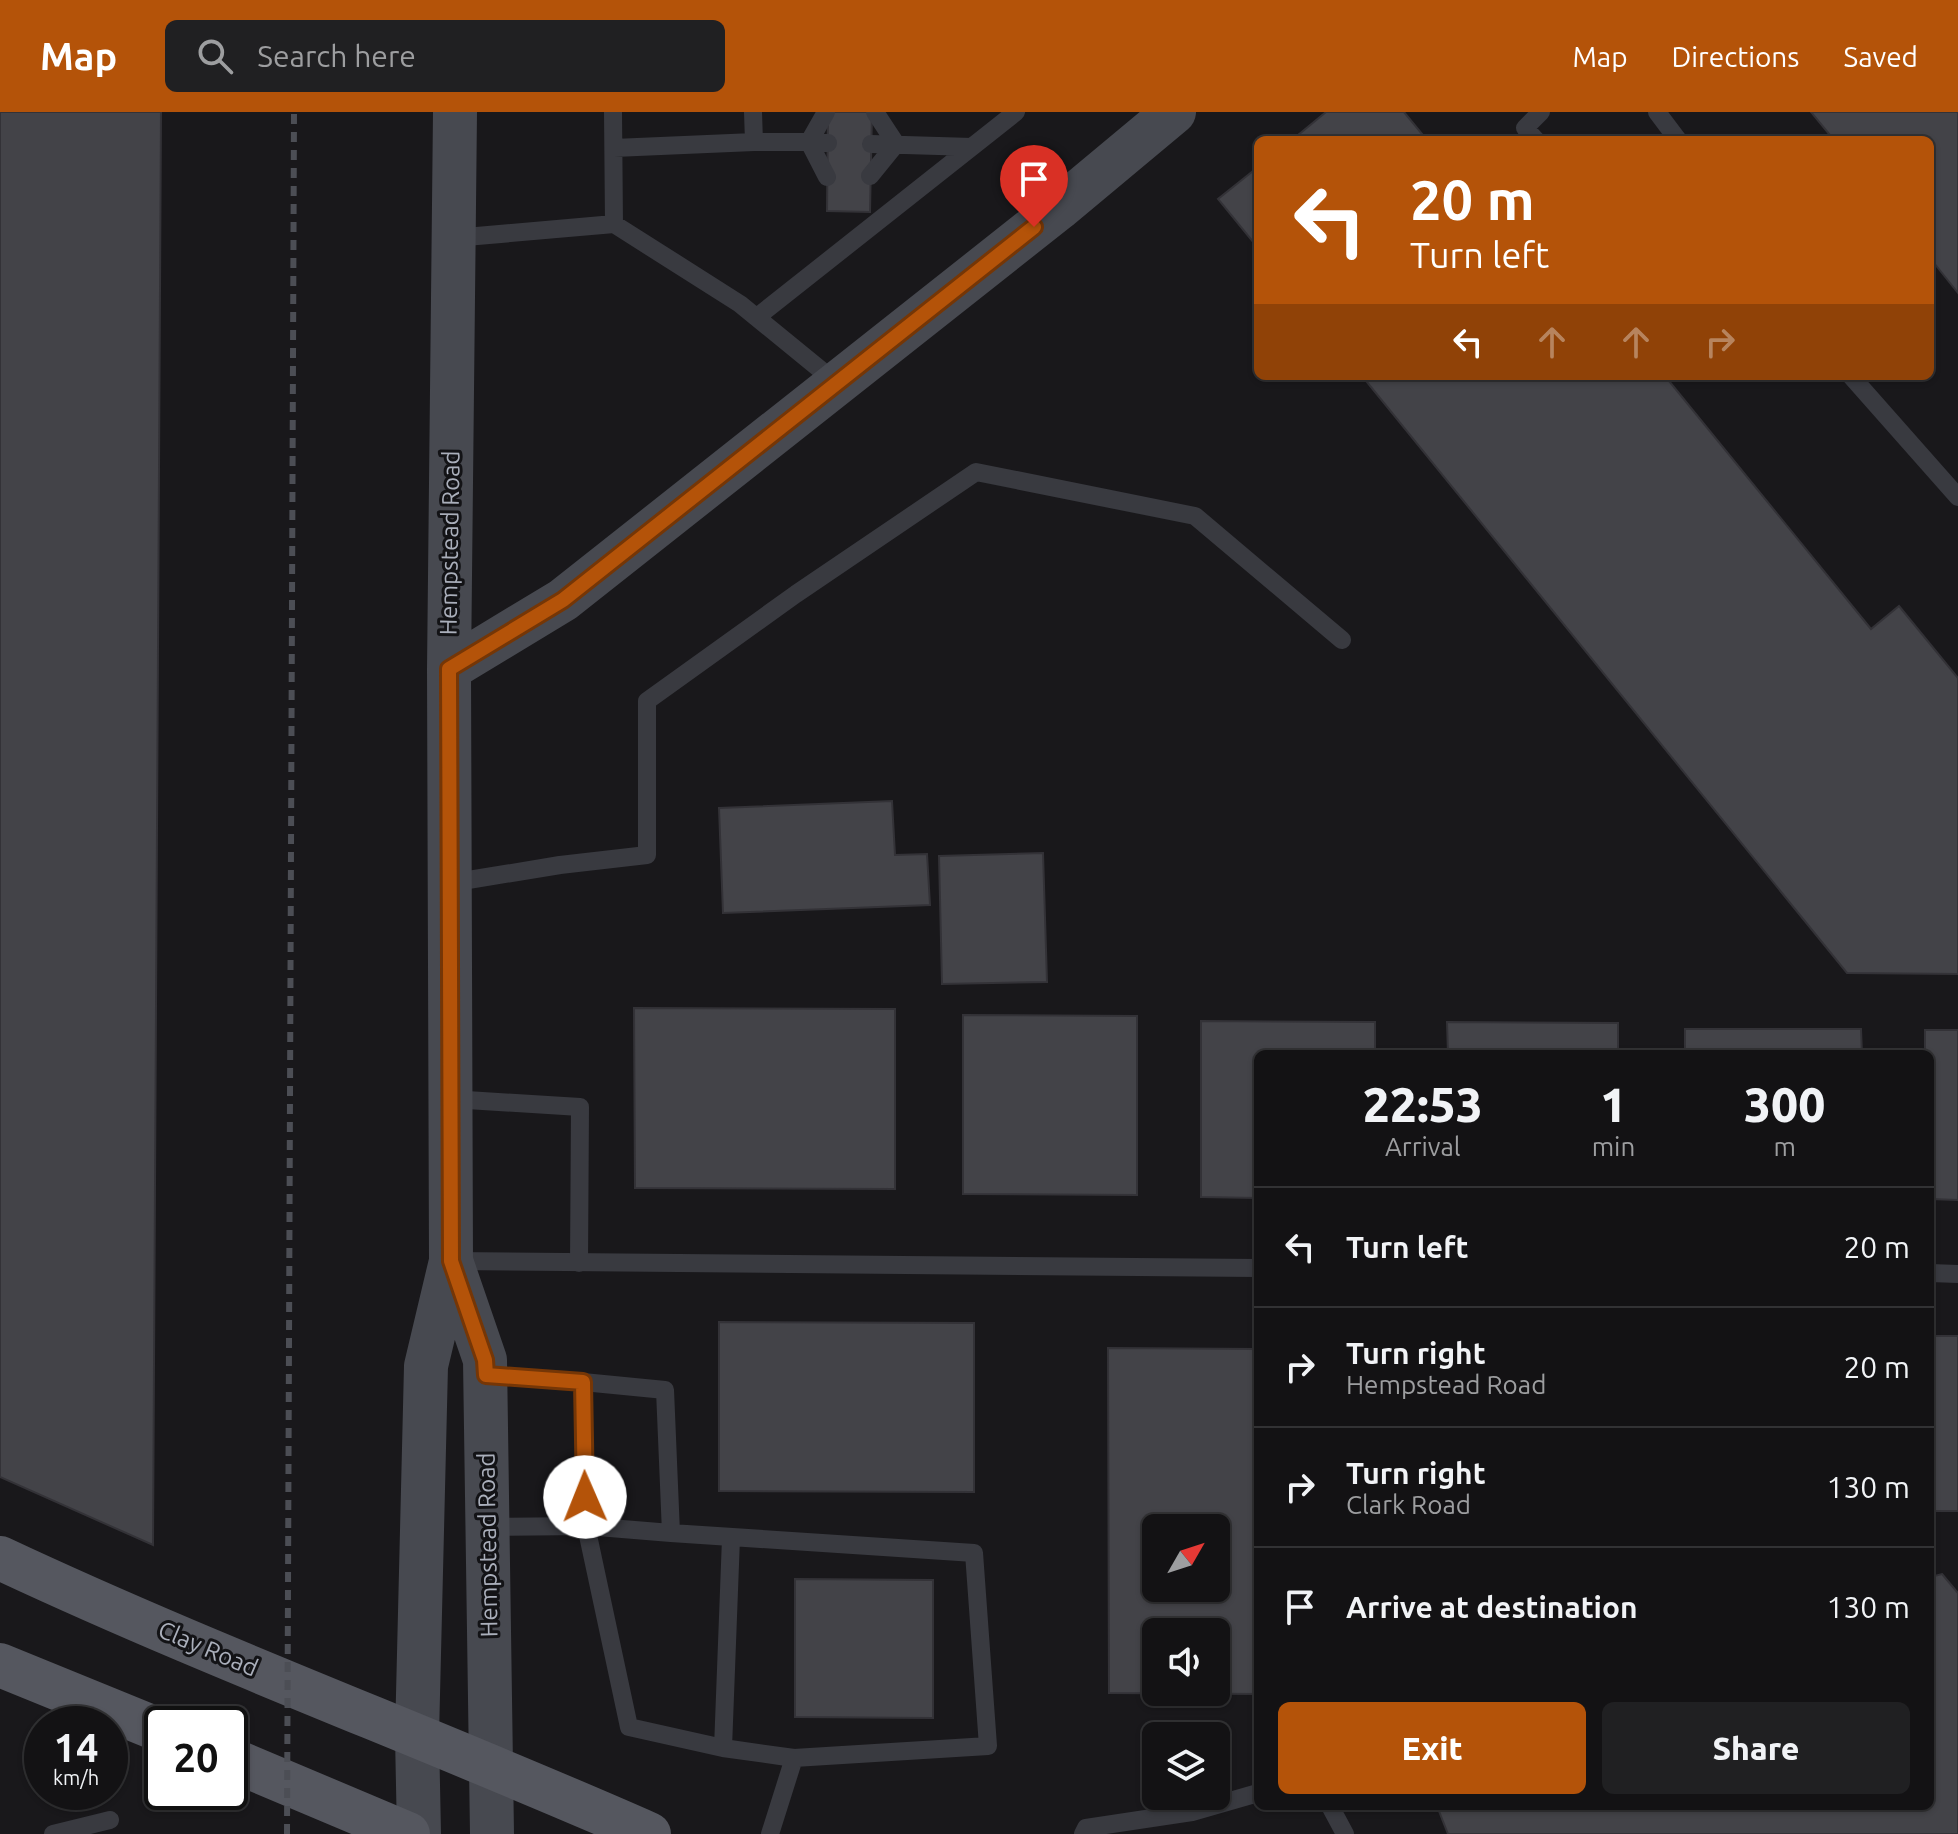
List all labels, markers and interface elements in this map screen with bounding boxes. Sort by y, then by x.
search box [165,20,725,92]
icon: search [193,34,237,78]
text: Map [40,35,117,77]
text: Search here [257,39,416,73]
text: Map [1572,41,1628,72]
text: Directions [1672,41,1799,72]
text: Saved [1843,41,1918,72]
pin [1000,145,1068,227]
icon: arrive [1012,157,1056,201]
icon: left [1278,168,1382,272]
text: 20 m [1410,168,1535,231]
text: Turn left [1410,234,1549,275]
icon: left [1446,320,1490,364]
icon: ahead [1530,320,1574,364]
icon: ahead [1614,320,1658,364]
icon: right [1698,320,1742,364]
street label: Hempstead Road [434,450,465,636]
text: 22:53 [1363,1077,1483,1131]
text: 1 [1600,1077,1627,1131]
text: 300 [1744,1077,1825,1131]
text: Arrival [1385,1132,1461,1161]
text: min [1592,1132,1635,1161]
text: m [1773,1132,1796,1161]
icon: left [1278,1225,1322,1269]
text: Turn left [1346,1230,1468,1264]
text: 20 m [1843,1230,1910,1264]
text: Turn right [1346,1336,1486,1370]
icon: right [1278,1345,1322,1389]
text: 20 m [1843,1350,1910,1384]
text: Hempstead Road [1346,1370,1546,1399]
street label: Hempstead Road [472,1452,503,1638]
position arrow [543,1455,627,1539]
text: Turn right [1346,1456,1486,1490]
icon: right [1278,1465,1322,1509]
text: 130 m [1826,1470,1910,1504]
text: Clark Road [1346,1490,1471,1519]
north arrow [1142,1514,1230,1602]
map controls [1142,1514,1230,1810]
icon: arrive [1278,1585,1322,1629]
text: Arrive at destination [1346,1590,1638,1624]
text: 130 m [1826,1590,1910,1624]
street label: Clay Road [154,1615,262,1682]
button: sound [1142,1618,1230,1706]
button: Exit [1278,1702,1586,1794]
button: Share [1602,1702,1910,1794]
speed limit sign: 20 [144,1706,248,1810]
button: layers [1142,1722,1230,1810]
text: 14 [53,1725,99,1770]
text: km/h [53,1766,99,1789]

